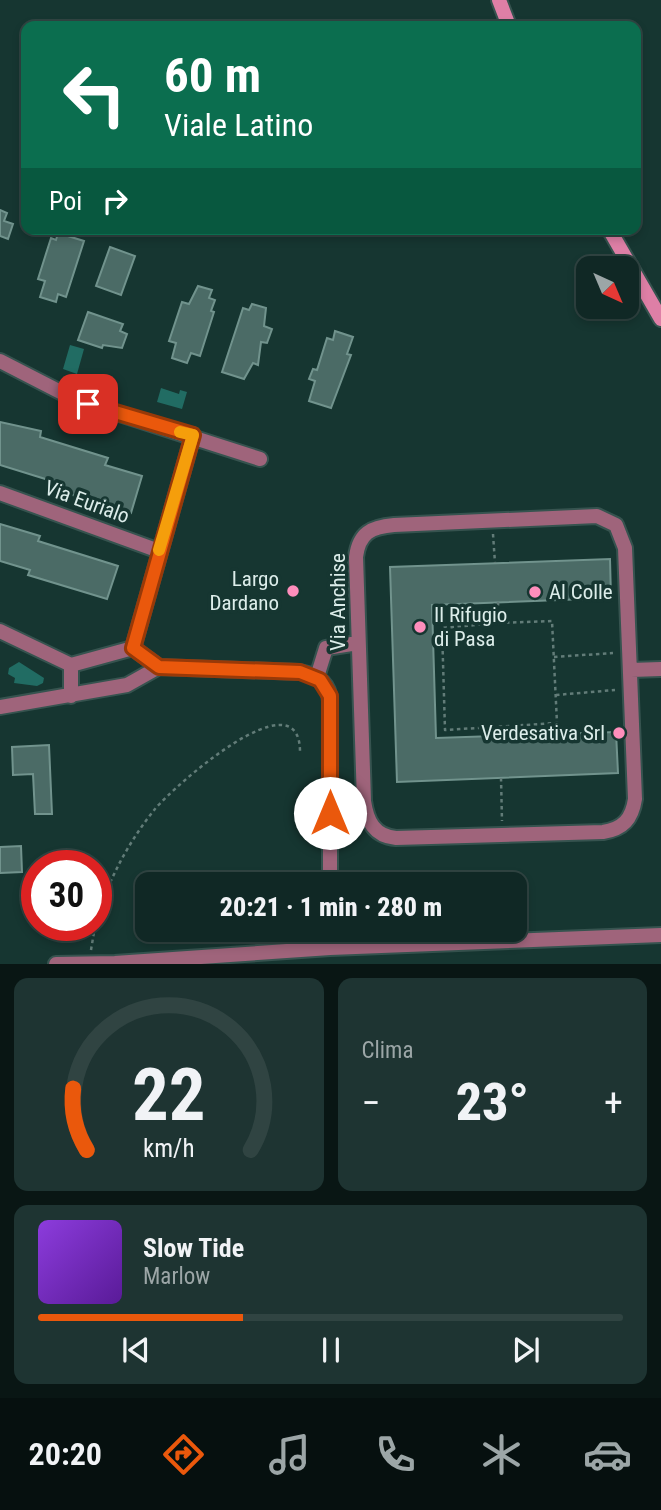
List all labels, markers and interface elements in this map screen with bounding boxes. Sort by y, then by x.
text: 60 m [164,47,261,104]
icon: left [49,49,140,140]
text: Viale Latino [164,106,313,144]
icon: right [96,182,134,220]
text: Poi [49,186,82,216]
north arrow [576,256,639,318]
map controls [576,256,639,319]
pin [58,374,118,434]
icon: arrive [69,385,107,423]
street label: Via Eurialo [41,476,133,528]
street label: Via Anchise [326,553,350,651]
place label: Largo Dardano [210,567,279,615]
place label: Al Colle [549,580,613,604]
marker: Largo Dardano [285,583,301,599]
marker: Al Colle [527,584,543,600]
place label: Il Rifugio di Pasa [434,603,507,651]
marker: Il Rifugio di Pasa [412,619,428,635]
place label: Verdesativa Srl [481,721,605,745]
marker: Verdesativa Srl [611,725,627,741]
position arrow [293,776,367,850]
speed limit sign: 30 [21,850,112,941]
text: 20:21 · 1 min · 280 m [220,892,442,922]
text: Clima [362,1037,413,1064]
text: 22 [132,1053,206,1139]
text: 23° [456,1072,529,1133]
text: − [362,1081,381,1125]
text: + [604,1081,623,1125]
text: km/h [143,1134,194,1163]
text: Slow Tide [143,1233,244,1263]
text: Marlow [143,1263,210,1290]
icon: previous [117,1331,155,1369]
icon: pause [312,1331,350,1369]
icon: next [507,1331,545,1369]
icon: directions [159,1430,208,1479]
icon: music [265,1430,314,1479]
icon: phone [371,1430,420,1479]
icon: climate [477,1430,526,1479]
icon: car [583,1430,632,1479]
text: 20:20 [29,1435,102,1473]

